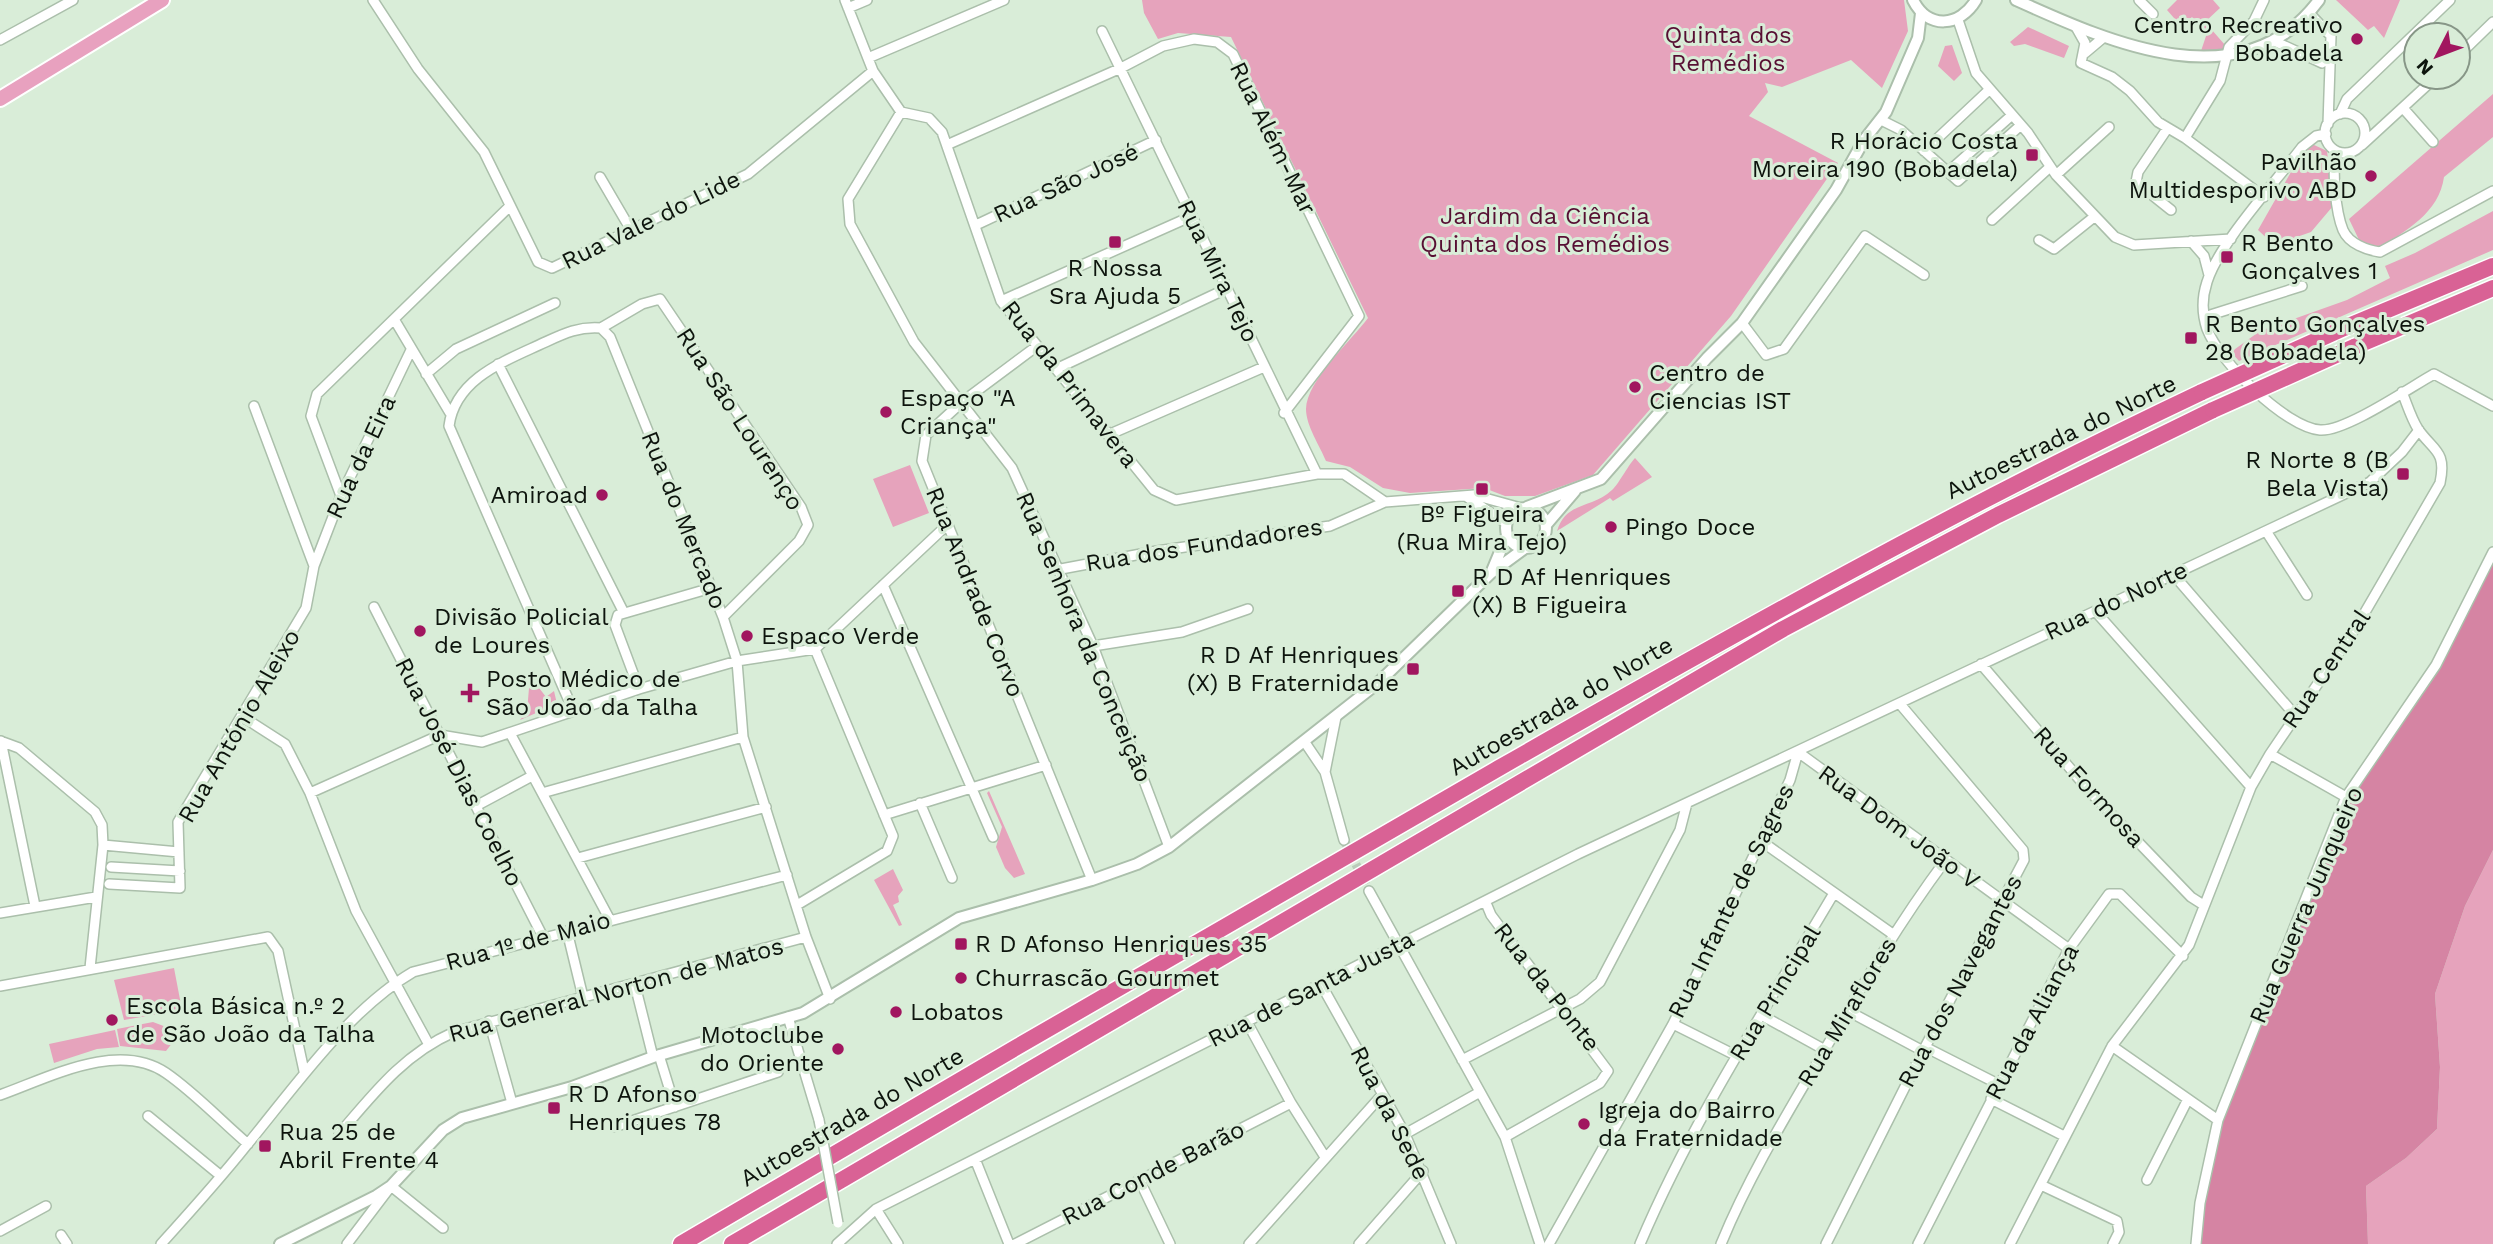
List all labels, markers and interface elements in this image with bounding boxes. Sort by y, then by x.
place label: Centro Recreativo Bobadela [2133,11,2343,67]
park label: Quinta dos Remédios [1664,21,1792,77]
north arrow [2402,21,2472,91]
marker: Centro Recreativo Bobadela [2349,31,2365,47]
text: N [2411,54,2438,80]
street label: Rua Além-Mar [1224,57,1322,219]
place label: R Horácio Costa Moreira 190 (Bobadela) [1752,127,2018,183]
street label: Rua São José [989,137,1143,229]
marker: R Horácio Costa Moreira 190 (Bobadela) [2024,147,2040,163]
place label: Pavilhão Multidesporivo ABD [2128,148,2357,204]
street label: Rua Vale do Lide [557,165,745,275]
marker: Pavilhão Multidesporivo ABD [2363,168,2379,184]
street label: Rua Mira Tejo [1171,195,1265,347]
park label: Jardim da Ciência Quinta dos Remédios [1420,202,1670,258]
place label: R Bento Gonçalves 1 [2241,229,2378,285]
marker: R Nossa Sra Ajuda 5 [1107,234,1123,250]
marker: R Bento Gonçalves 1 [2219,249,2235,265]
place label: R Nossa Sra Ajuda 5 [1049,254,1181,310]
street label: Rua da Primavera [996,295,1144,473]
place label: R Bento Gonçalves 28 (Bobadela) [2205,310,2426,366]
street label: Rua São Lourenço [670,322,810,516]
marker: R Bento Gonçalves 28 (Bobadela) [2183,330,2199,346]
place label: Centro de Ciencias IST [1649,359,1791,415]
street label: Autoestrada do Norte [1941,369,2181,505]
marker: Centro de Ciencias IST [1627,379,1643,395]
place label: Espaço "A Criança" [900,384,1016,440]
street label: Rua da Eira [320,391,402,523]
marker: Espaço "A Criança" [878,404,894,420]
street label: Rua do Mercado [636,427,732,613]
place label: R Norte 8 (B Bela Vista) [2245,446,2389,502]
marker: R Norte 8 (B Bela Vista) [2395,466,2411,482]
place label: Amiroad [490,481,588,509]
marker: Bº Figueira (Rua Mira Tejo) [1474,481,1490,497]
street label: Rua Andrade Corvo [920,483,1030,701]
marker: Amiroad [594,487,610,503]
street label: Rua Senhora da Conceição [1010,488,1158,786]
place label: Bº Figueira (Rua Mira Tejo) [1397,500,1567,556]
street label: Rua dos Fundadores [1084,512,1324,578]
place label: Pingo Doce [1625,513,1755,541]
marker: Pingo Doce [1603,519,1619,535]
street label: Rua do Norte [2040,556,2192,646]
place label: R D Af Henriques (X) B Figueira [1472,563,1671,619]
marker: R D Af Henriques (X) B Figueira [1450,583,1466,599]
place label: Divisão Policial de Loures [434,603,609,659]
street label: Rua Central [2276,604,2376,734]
place label: Espaco Verde [761,622,919,650]
marker: Divisão Policial de Loures [412,623,428,639]
street label: Rua António Aleixo [172,624,306,828]
marker: Espaco Verde [739,628,755,644]
street label: Autoestrada do Norte [1444,631,1678,781]
place label: R D Af Henriques (X) B Fraternidade [1187,641,1399,697]
street label: Rua José Dias Coelho [389,653,529,891]
marker: R D Af Henriques (X) B Fraternidade [1405,661,1421,677]
place label: Posto Médico de São João da Talha [486,665,698,721]
marker: Posto Médico de São João da Talha [460,683,480,703]
street label: Rua Formosa [2027,721,2151,853]
street label: Rua Dom João V [1813,759,1985,895]
street label: Rua Infante de Sagres [1662,779,1800,1023]
street label: Rua Guerra Junqueiro [2243,782,2369,1028]
street label: Rua dos Navegantes [1892,870,2028,1092]
street label: Rua 1º de Maio [443,906,613,976]
street label: Rua da Ponte [1488,917,1606,1057]
street label: Rua Principal [1724,920,1827,1066]
street label: Rua de Santa Justa [1203,925,1419,1053]
place label: R D Afonso Henriques 35 [975,930,1267,958]
street label: Rua General Norton de Matos [446,932,786,1048]
street label: Rua Miraflores [1792,933,1902,1091]
marker: R D Afonso Henriques 35 [953,936,969,952]
street label: Rua da Aliança [1979,939,2085,1105]
place label: Churrascão Gourmet [975,964,1219,992]
marker: Churrascão Gourmet [953,970,969,986]
place label: Escola Básica n.º 2 de São João da Talha [126,992,375,1048]
place label: Lobatos [910,998,1004,1026]
marker: Lobatos [888,1004,904,1020]
marker: Escola Básica n.º 2 de São João da Talha [104,1012,120,1028]
place label: Motoclube do Oriente [700,1021,824,1077]
marker: Motoclube do Oriente [830,1041,846,1057]
street label: Autoestrada do Norte [735,1042,969,1192]
street label: Rua da Sede [1344,1042,1436,1184]
place label: R D Afonso Henriques 78 [568,1080,722,1136]
place label: Igreja do Bairro da Fraternidade [1598,1096,1783,1152]
marker: R D Afonso Henriques 78 [546,1100,562,1116]
street label: Rua Conde Barão [1057,1115,1249,1231]
marker: Igreja do Bairro da Fraternidade [1576,1116,1592,1132]
place label: Rua 25 de Abril Frente 4 [279,1118,439,1174]
marker: Rua 25 de Abril Frente 4 [257,1138,273,1154]

